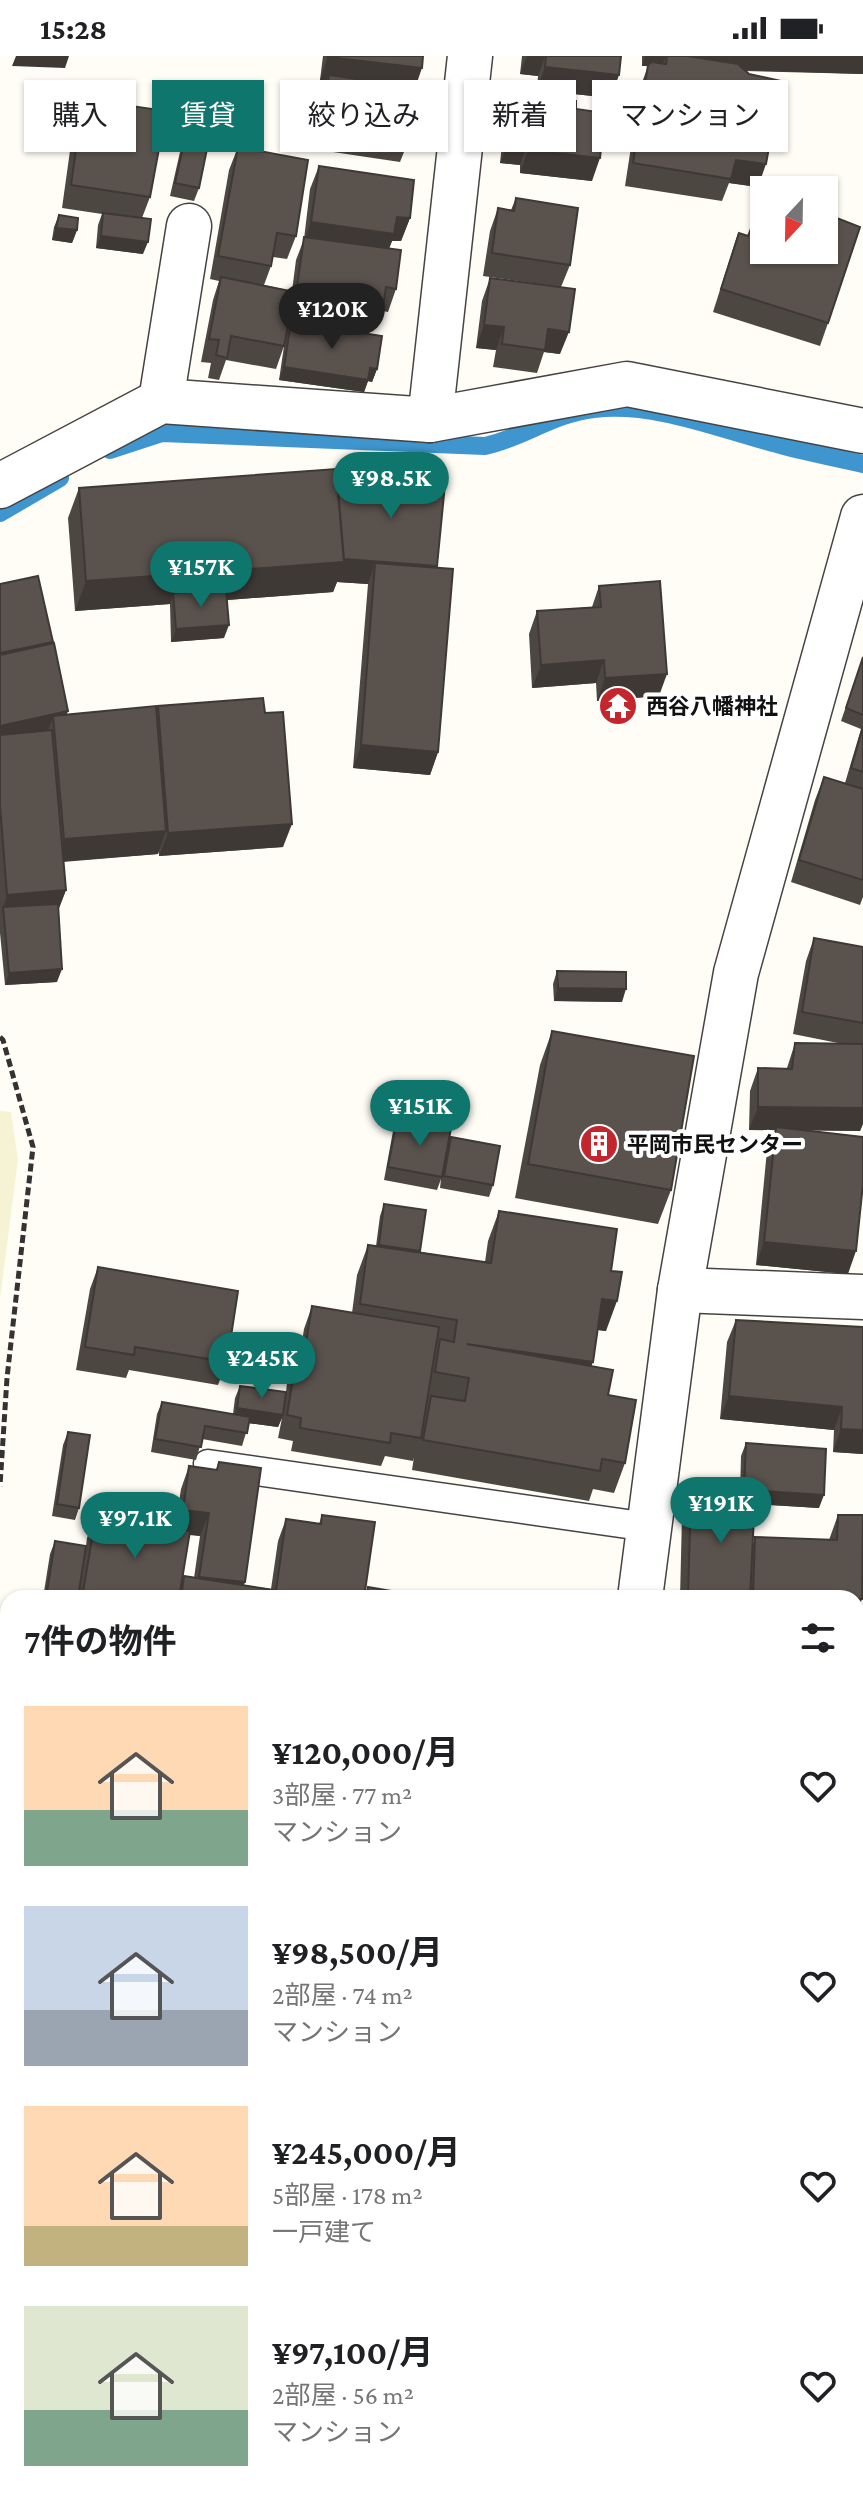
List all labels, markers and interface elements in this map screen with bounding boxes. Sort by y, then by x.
text: 15:28 [40,12,107,45]
chip: 購入 [24,80,136,152]
chip: 賃貸 [152,80,264,152]
chip: 絞り込み [280,80,448,152]
chip: 新着 [464,80,576,152]
chip: マンション [592,80,788,152]
north arrow [750,176,838,264]
map controls [750,176,838,264]
pin: ¥120K [276,283,388,351]
text: ¥120K [297,294,367,323]
pin: ¥98.5K [326,452,456,520]
text: ¥98.5K [351,463,431,492]
pin: ¥157K [145,541,257,609]
text: ¥157K [168,552,234,581]
temple icon: 西谷八幡神社 [597,685,639,727]
place label: 西谷八幡神社 [646,694,778,719]
pin: ¥151K [364,1080,476,1148]
text: ¥151K [388,1091,452,1120]
building icon: 平岡市民センター [578,1123,620,1165]
place label: 平岡市民センター [627,1132,803,1157]
pin: ¥245K [206,1332,318,1400]
text: ¥245K [227,1343,297,1372]
pin: ¥191K [665,1477,777,1545]
text: ¥191K [688,1488,754,1517]
pin: ¥97.1K [70,1492,200,1560]
text: ¥97.1K [98,1503,172,1532]
icon: filters [796,1616,840,1660]
text: 7件の物件 [24,1623,176,1660]
text: ¥120,000/月 [272,1734,459,1771]
icon: home [88,1738,184,1834]
icon: heart [796,1764,840,1808]
text: 3部屋 · 77 m² [272,1781,412,1810]
text: マンション [272,1818,402,1847]
text: ¥98,500/月 [272,1934,443,1971]
icon: home [88,1938,184,2034]
icon: heart [796,1964,840,2008]
text: 2部屋 · 74 m² [272,1981,413,2010]
text: マンション [272,2018,402,2047]
text: ¥245,000/月 [272,2134,461,2171]
icon: home [88,2138,184,2234]
icon: heart [796,2164,840,2208]
text: 5部屋 · 178 m² [272,2181,423,2210]
text: 一戸建て [272,2218,376,2247]
text: ¥97,100/月 [272,2334,434,2371]
icon: home [88,2338,184,2434]
icon: heart [796,2364,840,2408]
text: 2部屋 · 56 m² [272,2381,414,2410]
text: マンション [272,2418,402,2447]

